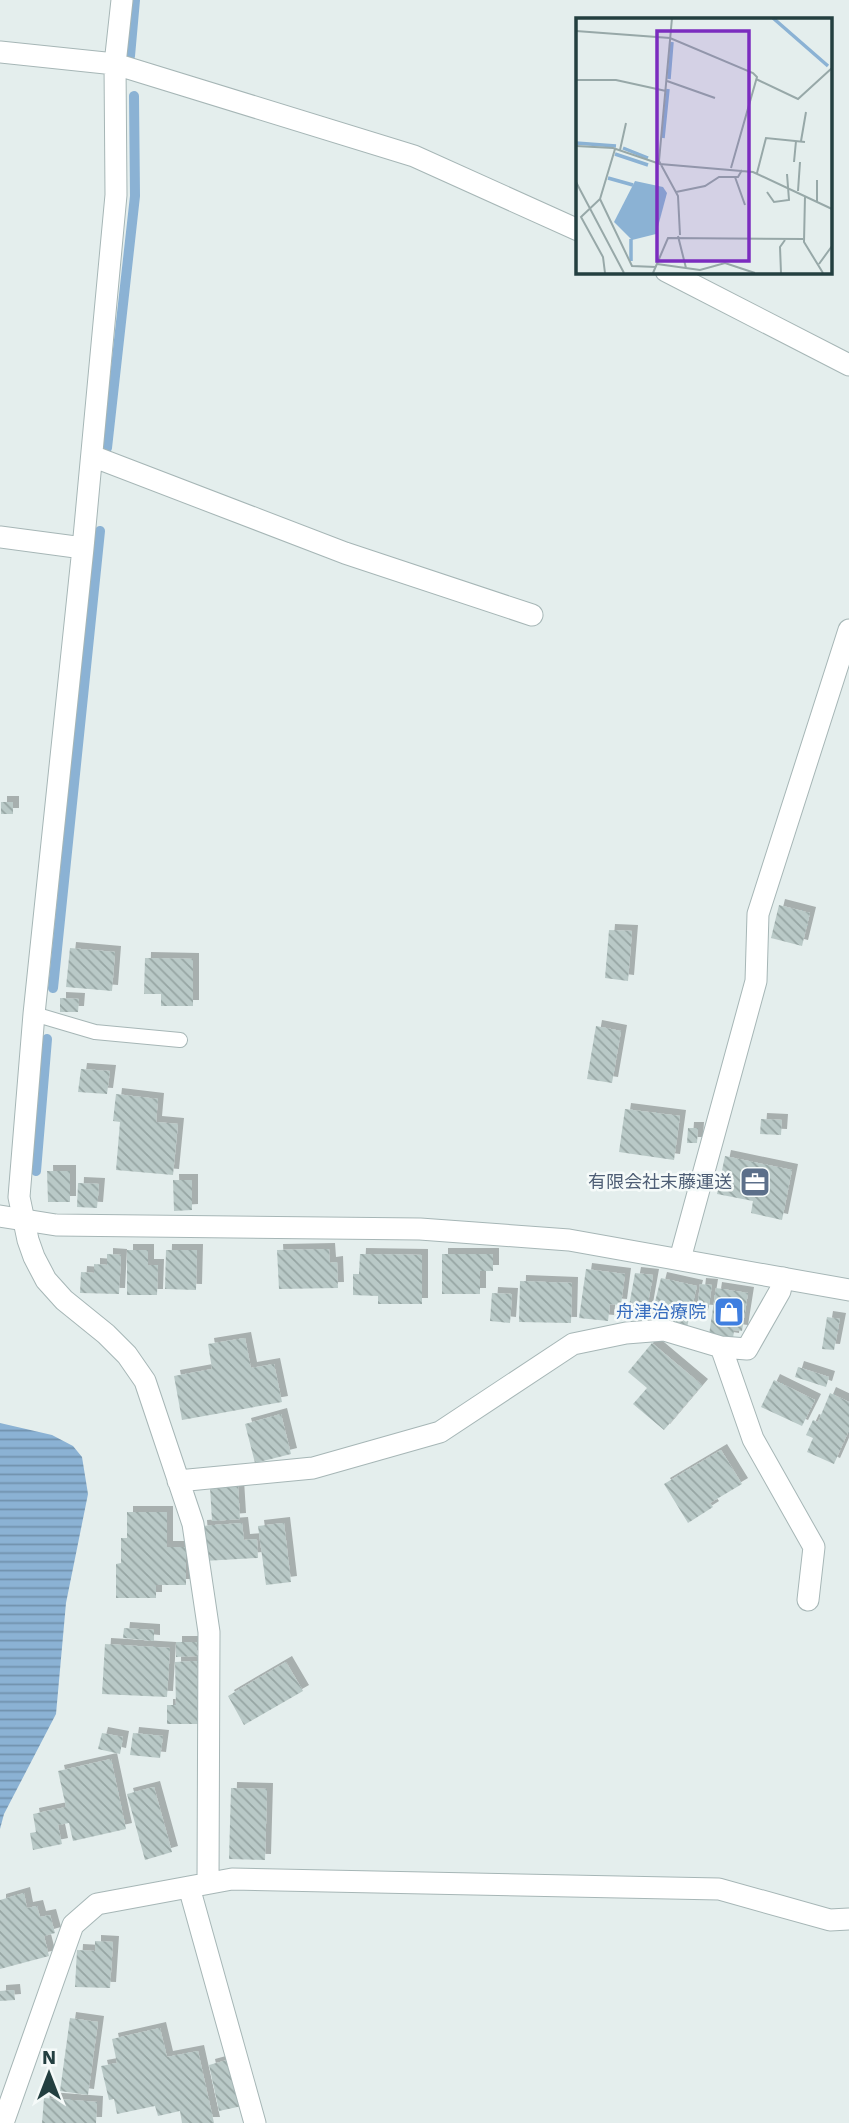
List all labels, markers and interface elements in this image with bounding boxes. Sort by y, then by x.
inset map [576,18,832,273]
office icon: 有限会社末藤運送 [738,1165,772,1199]
place label: 有限会社末藤運送 [588,1171,732,1192]
shop icon: 舟津治療院 [712,1295,746,1329]
place label: 舟津治療院 [616,1301,706,1322]
north arrow [14,2039,84,2109]
text: N [42,2046,56,2069]

